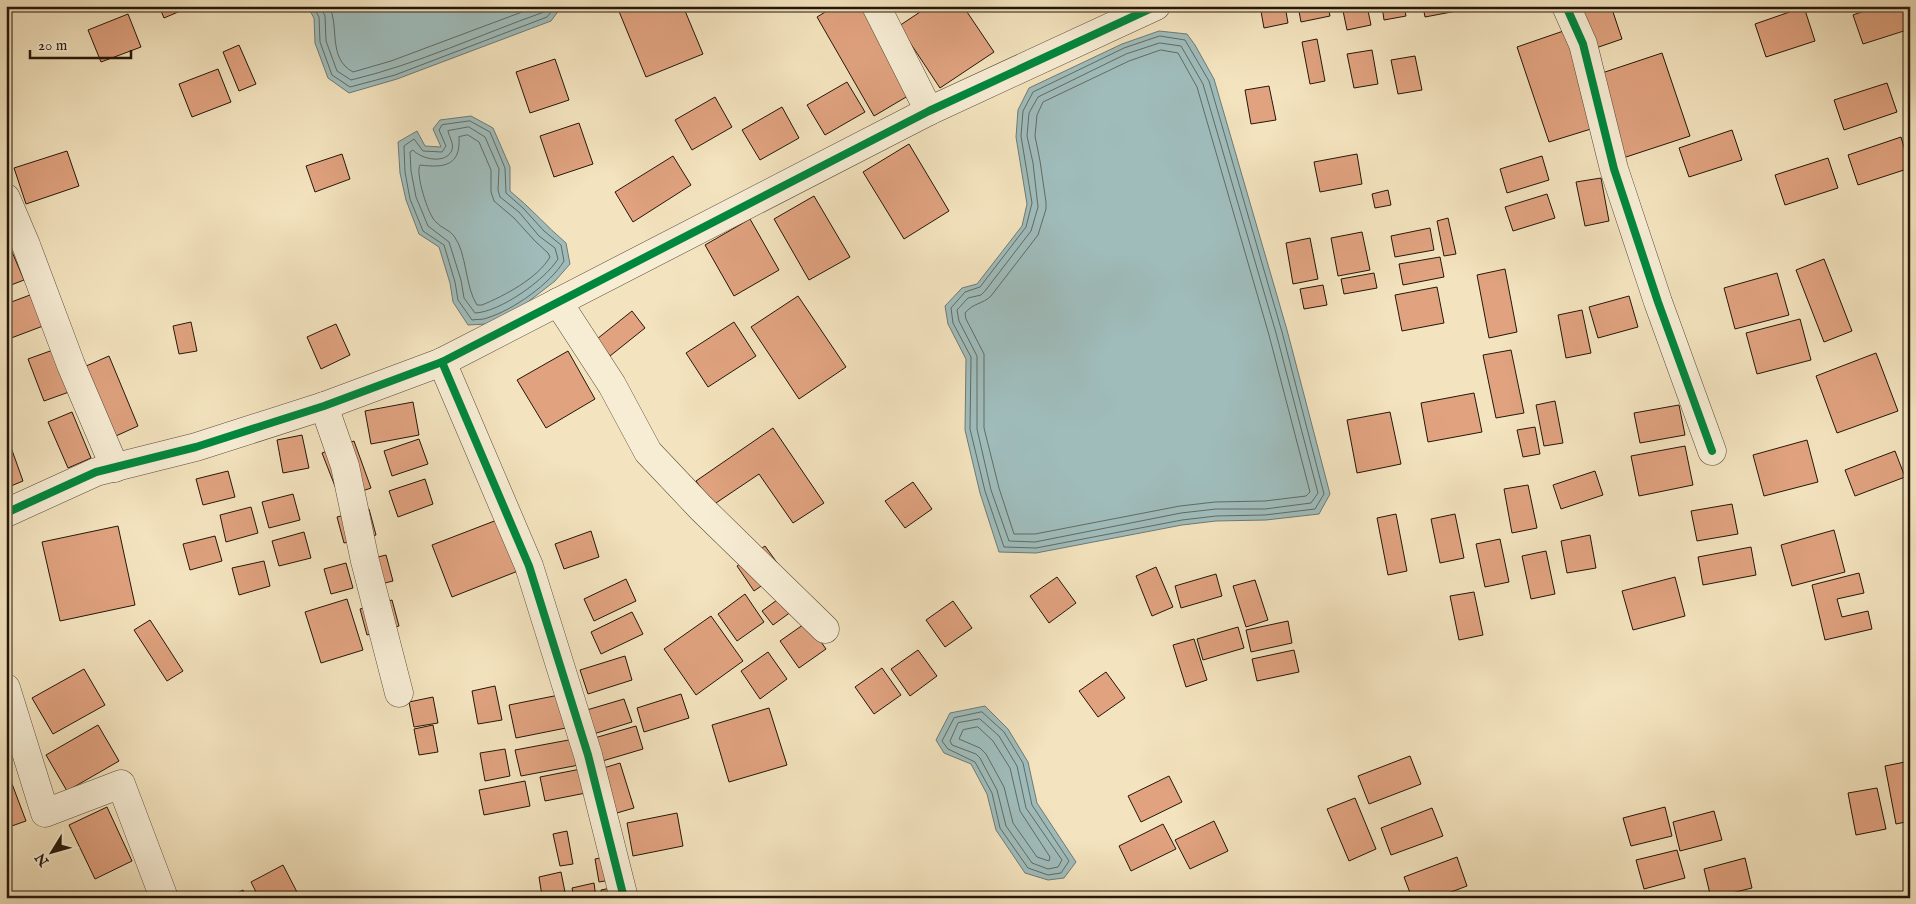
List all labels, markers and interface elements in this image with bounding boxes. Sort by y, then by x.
scale bar [30,28,131,60]
text: 20 m [38,36,68,55]
north arrow [28,826,78,876]
text: N [32,849,54,870]

